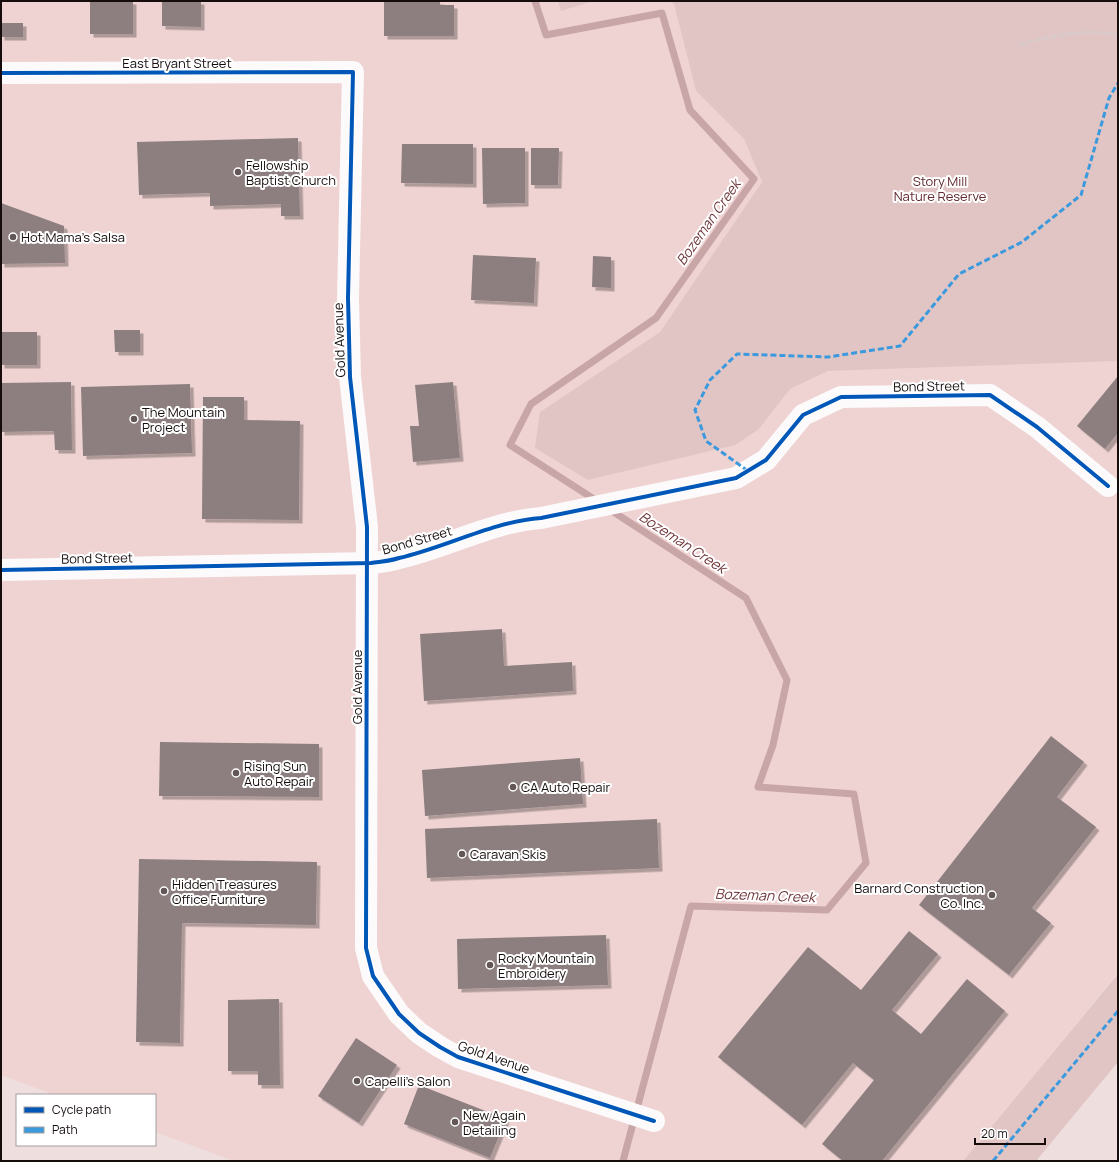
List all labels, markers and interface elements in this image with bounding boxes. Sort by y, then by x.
street label: East Bryant Street [122,54,232,72]
place label: Fellowship Baptist Church [246,156,336,189]
marker: Fellowship Baptist Church [233,167,243,177]
park label: Story Mill Nature Reserve [894,172,987,205]
water label: Bozeman Creek [671,174,746,269]
place label: Hot Mama's Salsa [21,228,125,246]
marker: Hot Mama's Salsa [8,232,18,242]
street label: Gold Avenue [329,302,349,378]
street label: Bond Street [893,376,965,396]
place label: The Mountain Project [142,403,225,436]
marker: The Mountain Project [129,414,139,424]
water label: Bozeman Creek [636,507,732,578]
street label: Bond Street [380,521,454,559]
street label: Bond Street [61,548,133,568]
street label: Gold Avenue [348,649,366,724]
place label: Rising Sun Auto Repair [244,757,314,790]
marker: Rising Sun Auto Repair [231,768,241,778]
place label: CA Auto Repair [521,778,611,796]
marker: CA Auto Repair [508,782,518,792]
place label: Caravan Skis [470,845,546,863]
marker: Caravan Skis [457,849,467,859]
place label: Hidden Treasures Office Furniture [172,875,277,908]
place label: Barnard Construction Co. Inc. [854,879,984,912]
water label: Bozeman Creek [714,884,818,906]
marker: Hidden Treasures Office Furniture [159,886,169,896]
marker: Barnard Construction Co. Inc. [987,890,997,900]
place label: Rocky Mountain Embroidery [498,949,594,982]
marker: Rocky Mountain Embroidery [485,960,495,970]
street label: Gold Avenue [456,1036,533,1078]
place label: Capelli's Salon [365,1072,450,1090]
marker: Capelli's Salon [352,1076,362,1086]
legend [16,1094,156,1146]
text: Cycle path [52,1101,111,1118]
place label: New Again Detailing [463,1106,526,1139]
marker: New Again Detailing [450,1117,460,1127]
scale bar [975,1120,1045,1146]
text: Path [52,1121,78,1138]
text: 20 m [981,1125,1008,1142]

